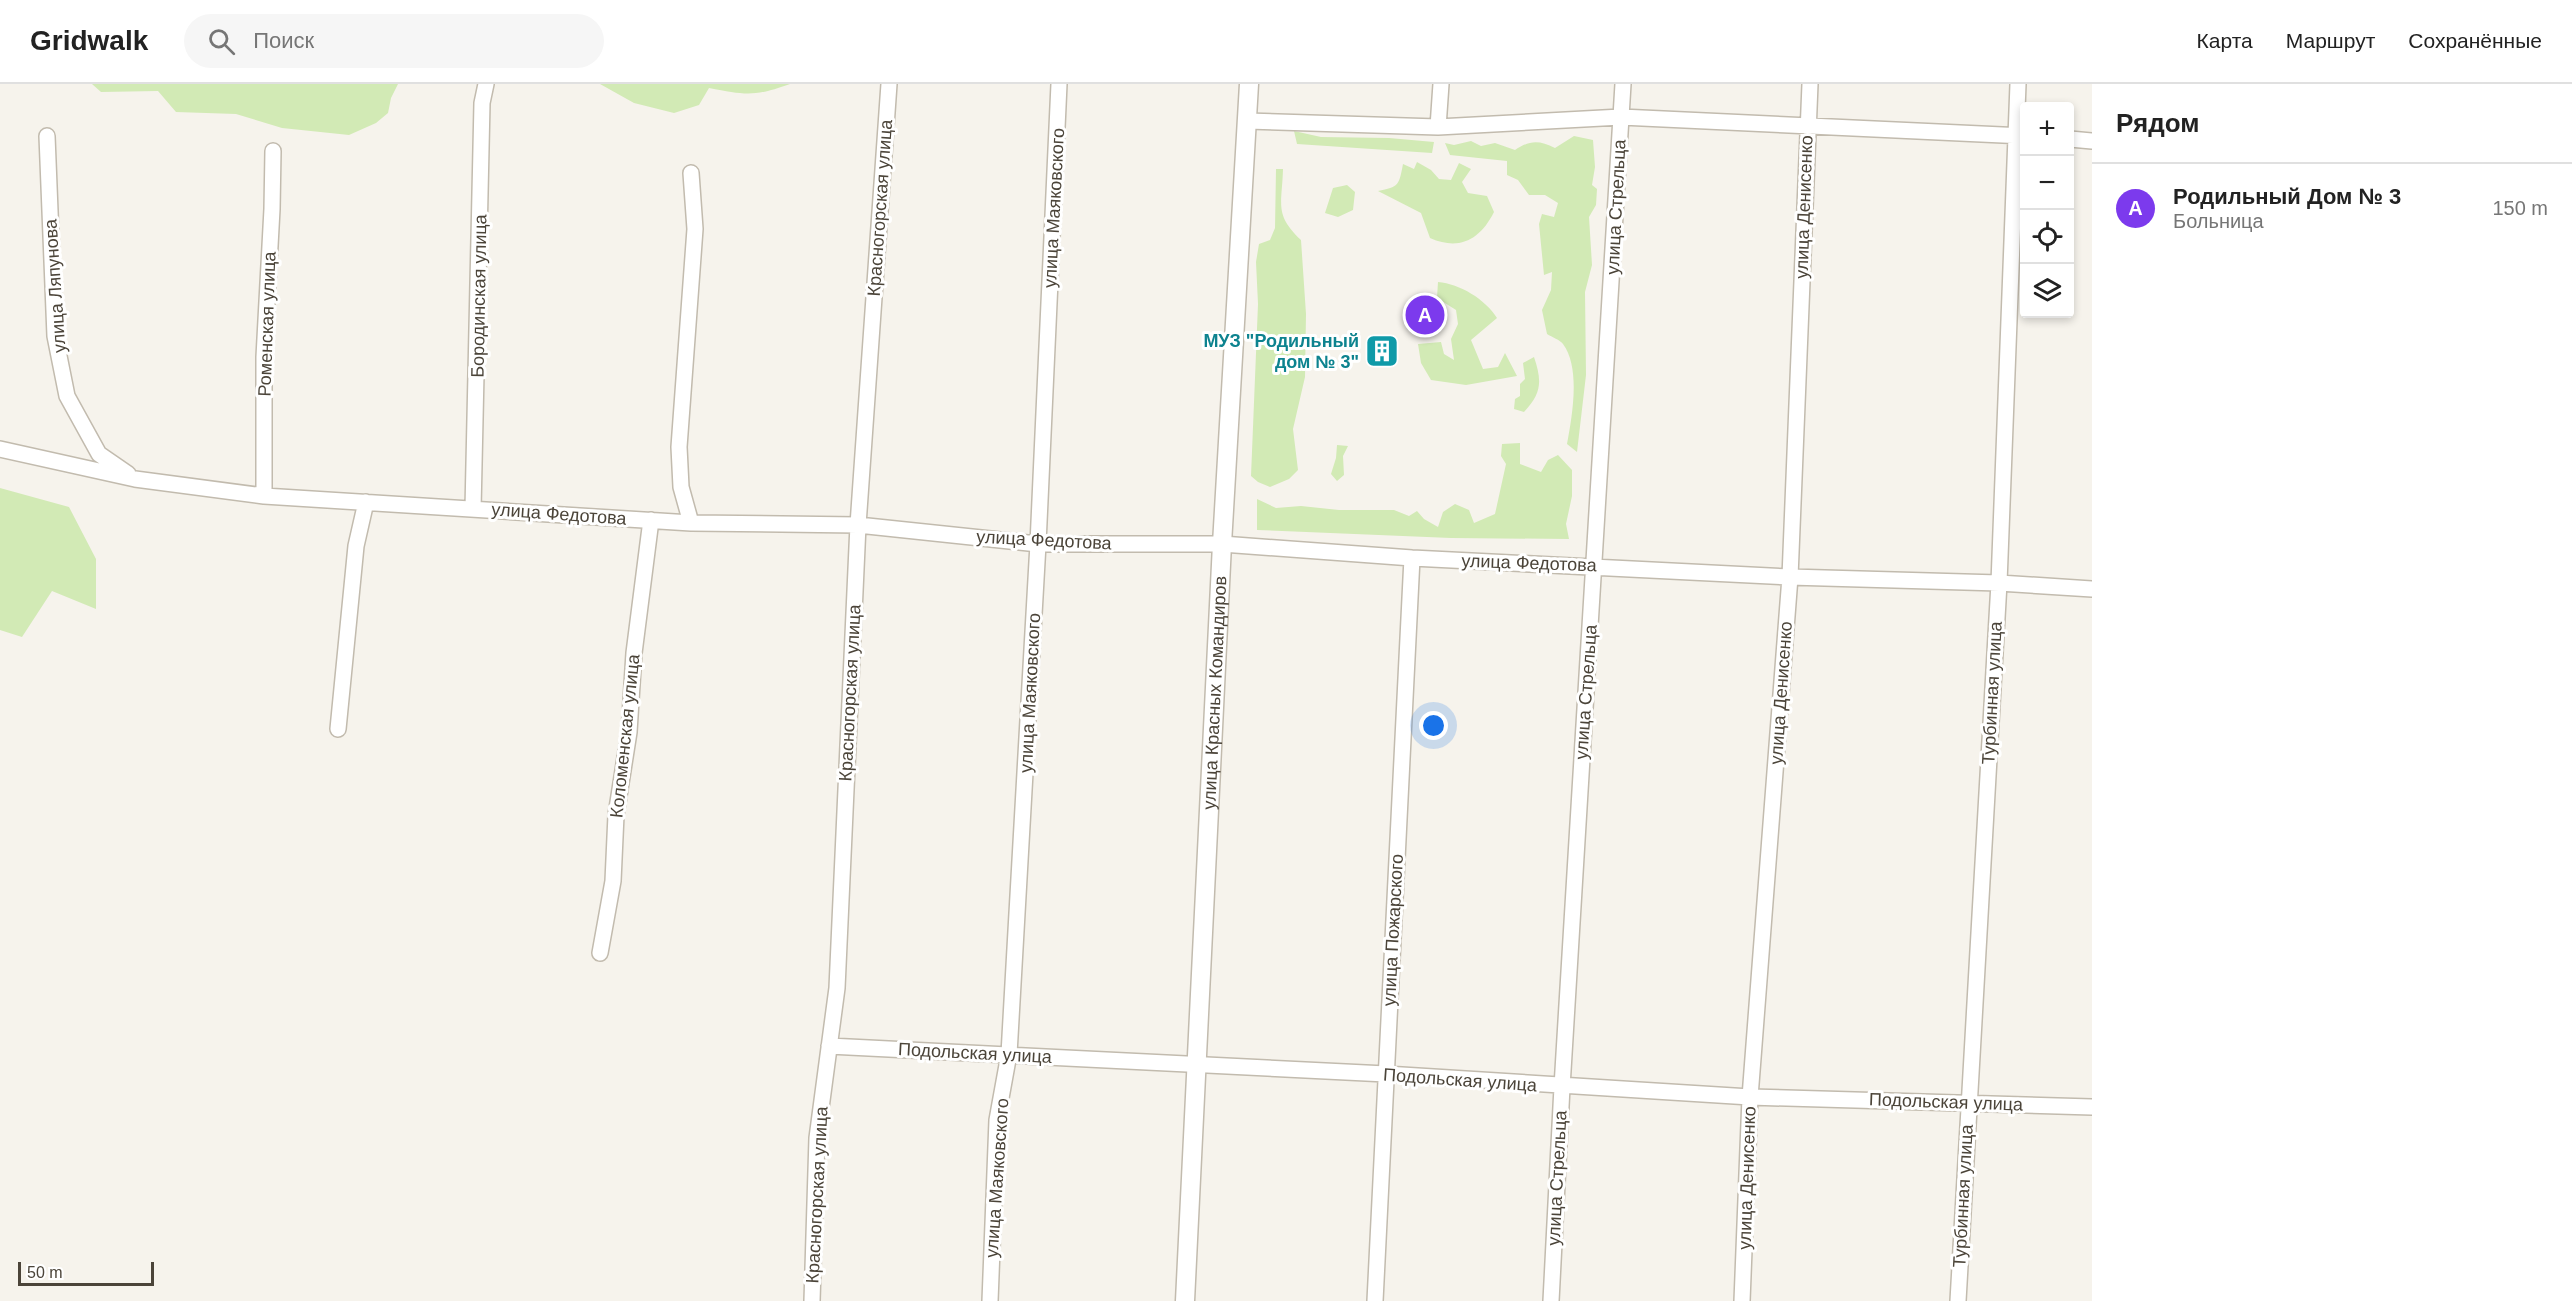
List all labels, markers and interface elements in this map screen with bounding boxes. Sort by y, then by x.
search box [184,14,604,68]
text: Gridwalk [30,25,148,56]
icon: search [205,25,238,58]
text: Поиск [253,28,314,53]
text: Карта [2197,29,2253,52]
text: Маршрут [2286,29,2375,52]
text: Сохранённые [2408,29,2542,52]
map controls [2020,102,2074,318]
button: + [2020,102,2074,156]
text: Рядом [2116,108,2199,138]
street label: Красногорская улица [864,118,896,297]
street label: улица Маяковского [1040,128,1068,288]
street label: улица Денисенко [1791,135,1817,279]
street label: улица Стрельца [1602,138,1630,275]
button: − [2020,156,2074,210]
text: Родильный Дом № 3 [2173,184,2401,209]
text: A [2128,197,2143,219]
text: 150 m [2492,197,2548,219]
button: locate [2020,210,2074,264]
text: Больница [2173,210,2264,232]
street label: Бородинская улица [468,213,490,378]
street label: улица Ляпунова [40,217,70,354]
street label: Роменская улица [254,250,280,397]
button: layers [2020,264,2074,318]
pin: A [1406,292,1444,338]
place label: МУЗ "Родильный дом № 3" [1203,331,1359,372]
building icon: МУЗ "Родильный дом № 3" [1364,333,1400,369]
street label: улица Федотова [491,499,628,529]
street label: улица Федотова [976,526,1113,554]
street label: улица Федотова [1461,551,1598,575]
street label: улица Красных Командиров [1199,575,1230,810]
street label: Красногорская улица [835,603,865,782]
street label: улица Маяковского [1016,613,1044,773]
street label: Турбинная улица [1978,620,2006,765]
street label: улица Денисенко [1766,621,1796,765]
street label: улица Стрельца [1571,623,1601,760]
street label: Коломенская улица [606,652,644,819]
your location [1419,711,1448,740]
street label: улица Пожарского [1379,853,1407,1007]
street label: Подольская улица [898,1039,1053,1067]
street label: Подольская улица [1382,1065,1539,1095]
street label: Подольская улица [1869,1089,2024,1115]
street label: улица Маяковского [981,1097,1013,1259]
street label: Красногорская улица [802,1105,832,1284]
street label: улица Денисенко [1734,1106,1760,1250]
street label: улица Стрельца [1543,1109,1571,1246]
street label: Турбинная улица [1949,1123,1977,1268]
scale bar [18,1259,154,1286]
text: 50 m [27,1264,63,1281]

